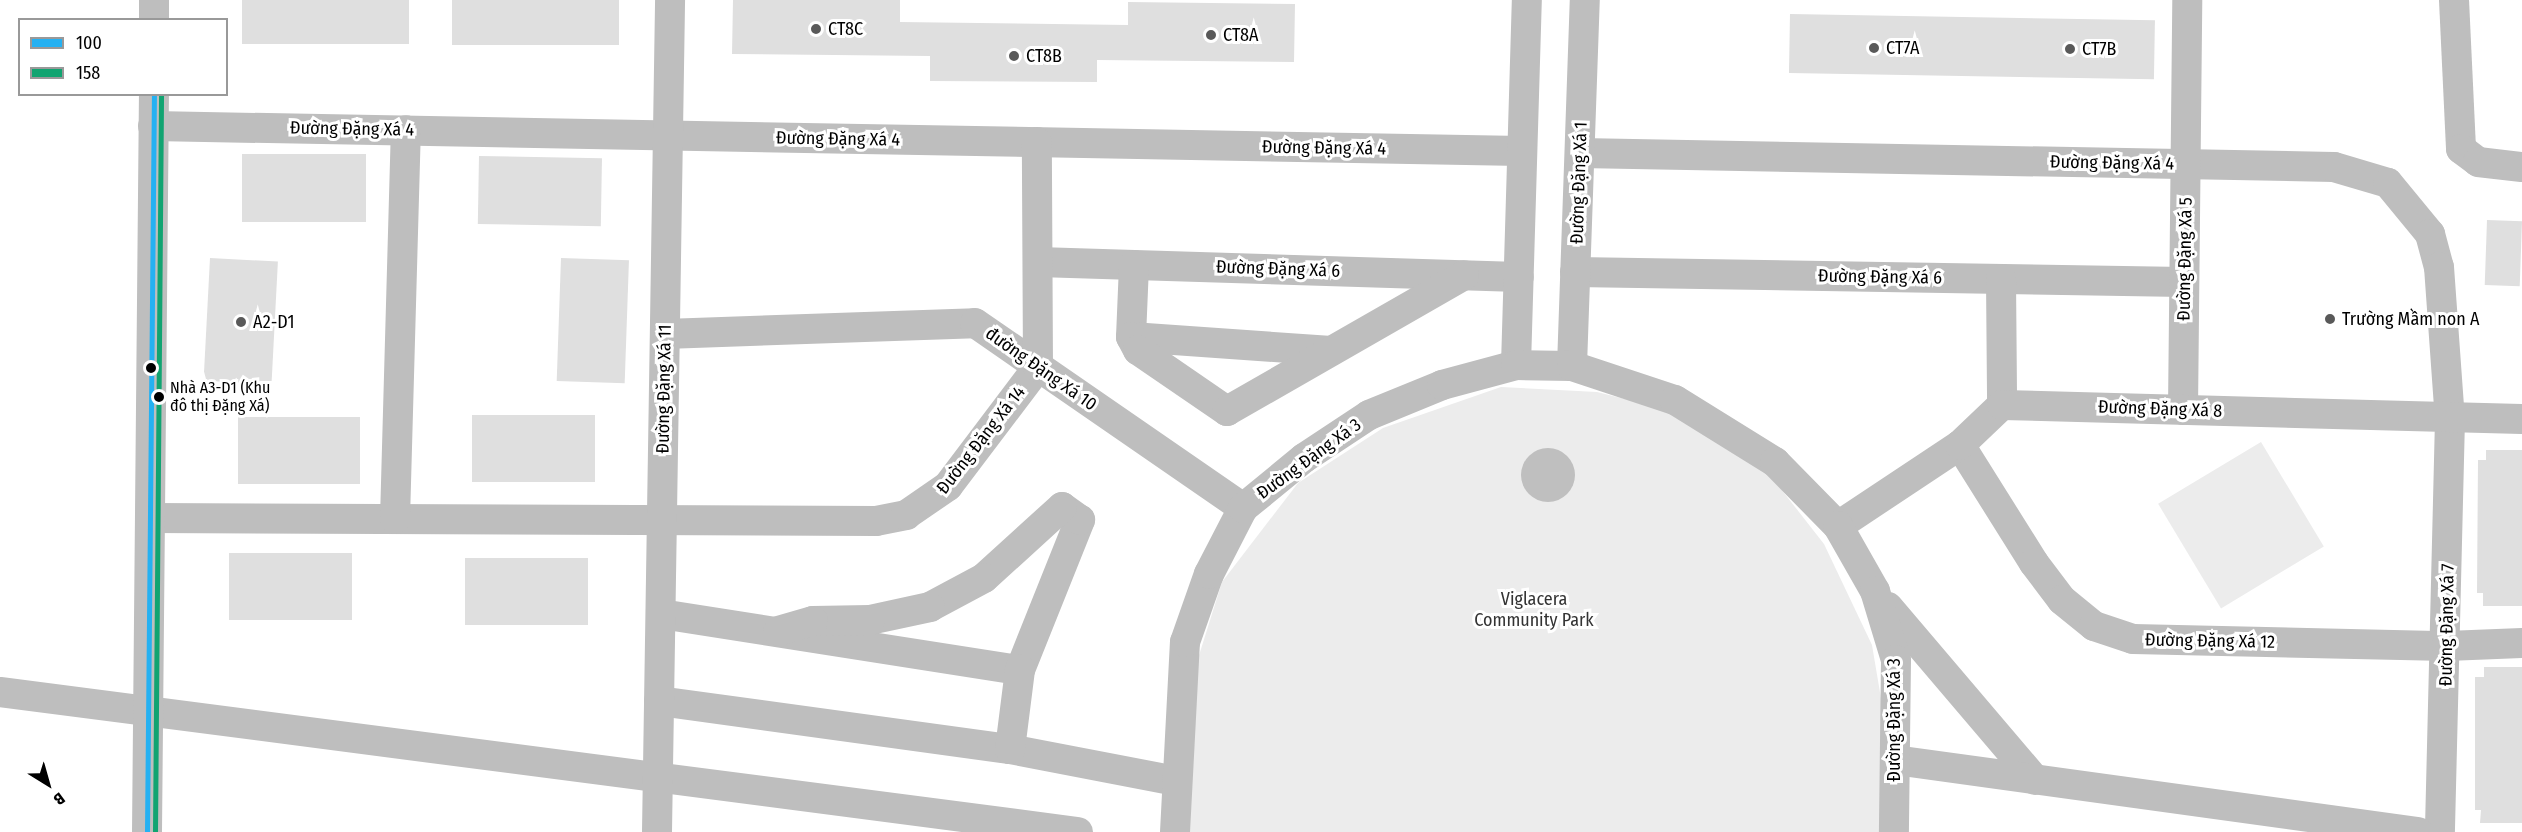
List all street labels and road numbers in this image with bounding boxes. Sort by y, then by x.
street label: Đường Đặng Xá 4 [290,117,414,141]
street label: Đường Đặng Xá 1 [1566,121,1592,245]
street label: Đường Đặng Xá 4 [776,127,900,151]
street label: Đường Đặng Xá 4 [1262,136,1386,160]
street label: Đường Đặng Xá 4 [2050,151,2174,175]
street label: Đường Đặng Xá 5 [2173,197,2197,321]
street label: Đường Đặng Xá 6 [1216,256,1340,282]
street label: Đường Đặng Xá 6 [1818,265,1942,289]
street label: đường Đặng Xá 10 [981,323,1101,415]
street label: Đường Đặng Xá 11 [652,324,676,454]
street label: Đường Đặng Xá 14 [932,382,1030,498]
street label: Đường Đặng Xá 8 [2097,396,2223,422]
street label: Đường Đặng Xá 3 [1253,414,1365,504]
street label: Đường Đặng Xá 7 [2435,563,2459,687]
street label: Đường Đặng Xá 12 [2145,629,2275,653]
street label: Đường Đặng Xá 3 [1883,658,1905,782]

